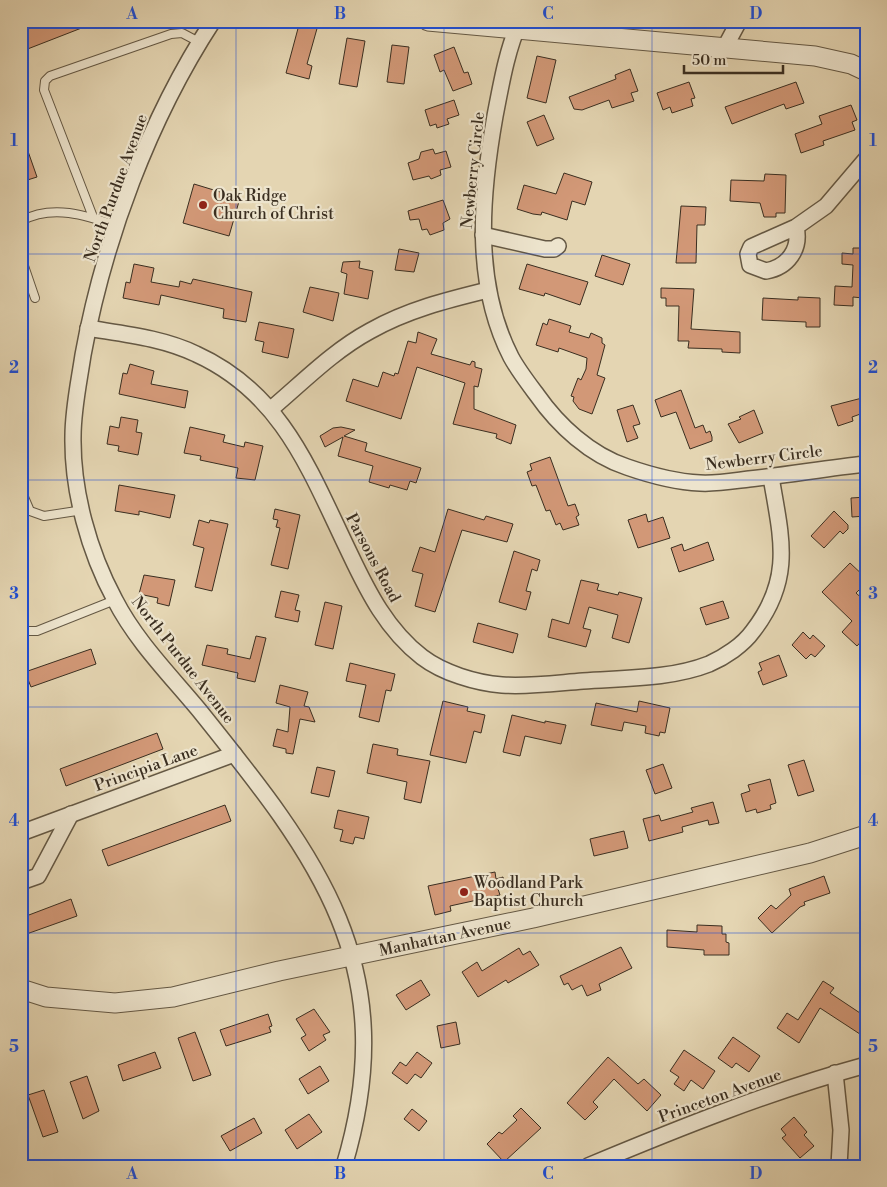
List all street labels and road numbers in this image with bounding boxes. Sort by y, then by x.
street label: North Purdue Avenue [80,111,152,265]
street label: Newberry Circle [457,111,489,229]
street label: Newberry Circle [704,441,824,475]
street label: Parsons Road [341,510,405,606]
street label: North Purdue Avenue [127,592,239,728]
street label: Principia Lane [92,740,200,796]
street label: Manhattan Avenue [377,913,513,961]
street label: Princeton Avenue [656,1065,784,1127]

